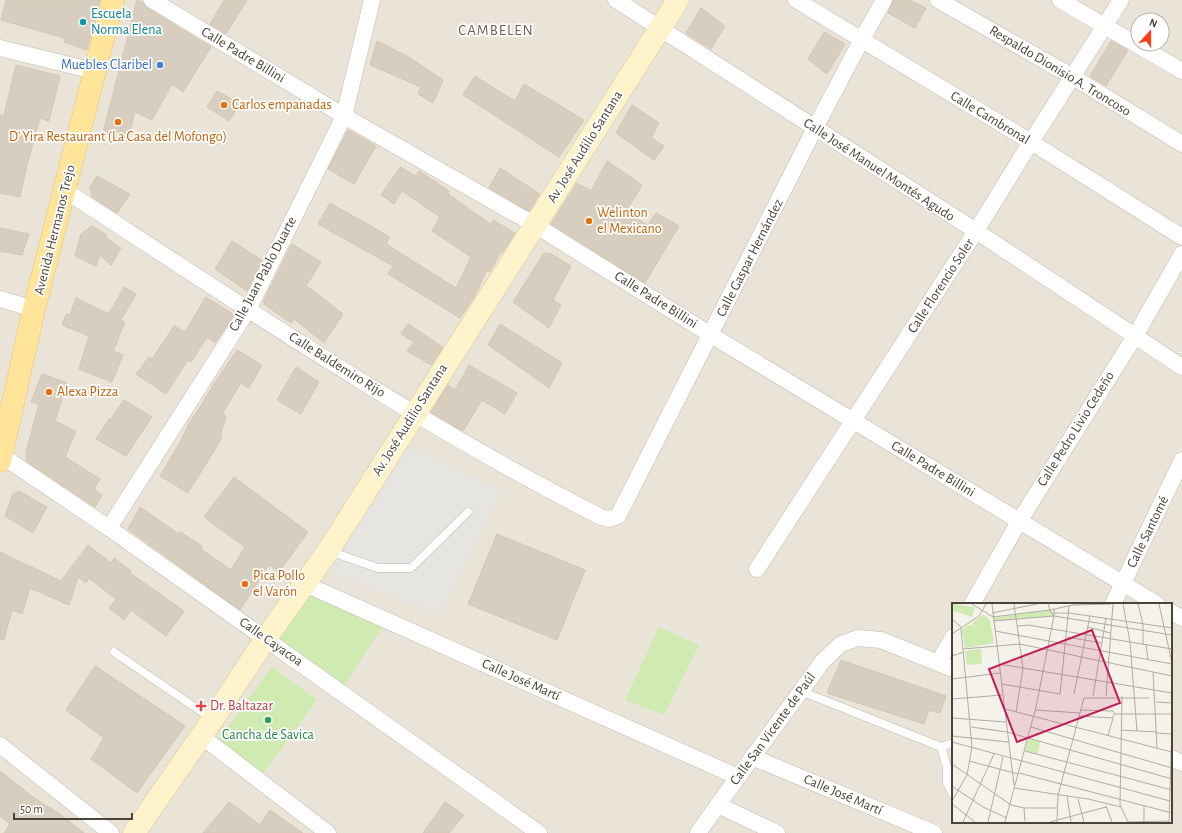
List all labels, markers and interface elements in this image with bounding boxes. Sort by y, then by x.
place label: Escuela Norma Elena [91,7,162,37]
north arrow [1130,12,1170,52]
marker: Escuela Norma Elena [78,17,88,27]
text: N [1148,17,1159,30]
district label: CAMBELEN [458,23,534,38]
street label: Respaldo Dionisio A. Troncoso [987,23,1133,119]
street label: Calle Padre Billini [199,24,287,86]
place label: Muebles Claribel [61,58,152,72]
marker: Muebles Claribel [155,60,165,70]
street label: Av. José Audilio Santana [545,88,625,205]
street label: Calle Cambronal [948,89,1032,147]
place label: Carlos empanadas [232,98,332,112]
marker: Carlos empanadas [219,100,229,110]
street label: Calle José Manuel Montés Agudo [801,116,957,224]
marker: D' Yira Restaurant (La Casa del Mofongo) [113,117,123,127]
place label: D' Yira Restaurant (La Casa del Mofongo) [9,130,227,144]
street label: Avenida Hermanos Trejo [32,163,78,296]
street label: Calle Gaspar Hernández [714,197,786,319]
place label: Welinton el Mexicano [597,206,662,236]
street label: Calle Juan Pablo Duarte [227,214,299,334]
marker: Welinton el Mexicano [584,216,594,226]
street label: Calle Florencio Soler [905,236,977,336]
street label: Calle Padre Billini [612,269,700,331]
street label: Calle Baldemiro Rijo [286,330,388,400]
street label: Av. José Audilio Santana [370,361,450,478]
street label: Calle Pedro Livio Cedeño [1035,369,1117,489]
place label: Alexa Pizza [57,385,119,399]
marker: Alexa Pizza [44,387,54,397]
street label: Calle Padre Billini [889,438,977,500]
street label: Calle Santomé [1125,494,1171,570]
place label: Pica Pollo el Varón [253,569,305,599]
marker: Pica Pollo el Varón [240,579,250,589]
inset map [952,603,1172,823]
street label: Calle Cayacoa [237,615,306,669]
street label: Calle José Martí [480,657,563,704]
street label: Calle San Vicente de Paúl [728,670,818,788]
place label: Dr. Baltazar [210,699,273,713]
marker: Dr. Baltazar [195,700,207,712]
marker: Cancha de Savica [263,715,273,725]
place label: Cancha de Savica [222,728,314,742]
street label: Calle José Martí [802,772,885,818]
scale bar [14,795,132,821]
text: 50 m [20,803,43,815]

